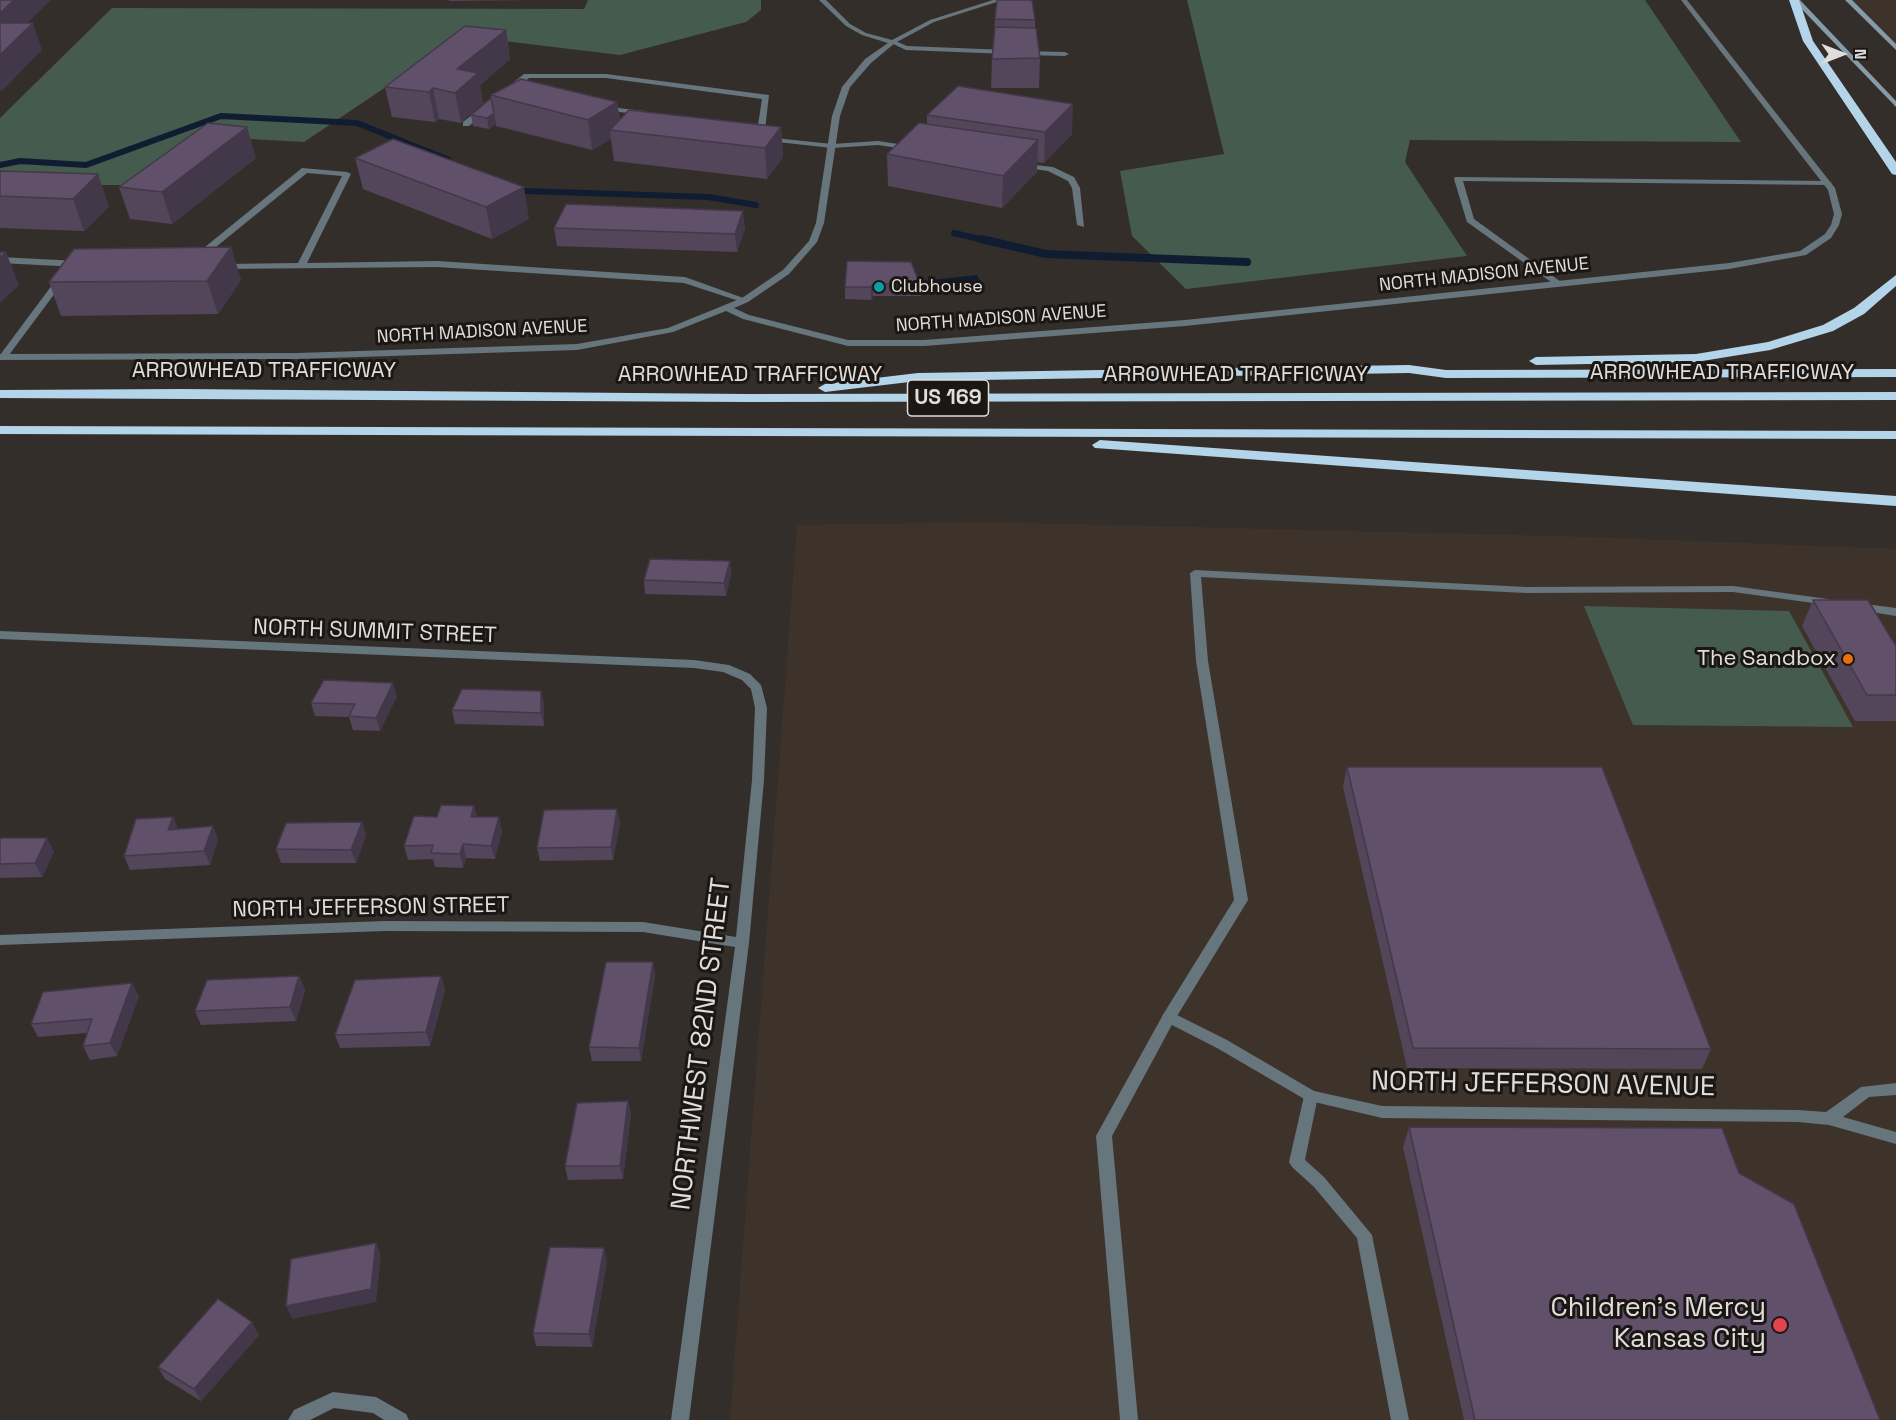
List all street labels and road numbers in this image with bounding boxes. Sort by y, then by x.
street label: NORTH MADISON AVENUE [1378,253,1590,297]
street label: NORTH MADISON AVENUE [895,301,1107,337]
street label: NORTH MADISON AVENUE [376,316,588,348]
street label: ARROWHEAD TRAFFICWAY [132,358,396,384]
street label: ARROWHEAD TRAFFICWAY [1590,360,1854,386]
street label: ARROWHEAD TRAFFICWAY [618,362,882,388]
street label: ARROWHEAD TRAFFICWAY [1104,362,1368,388]
road number: US 169 [908,380,988,416]
street label: NORTH SUMMIT STREET [253,615,497,649]
street label: NORTHWEST 82ND STREET [666,876,738,1212]
street label: NORTH JEFFERSON STREET [232,892,510,924]
street label: NORTH JEFFERSON AVENUE [1371,1066,1715,1104]

